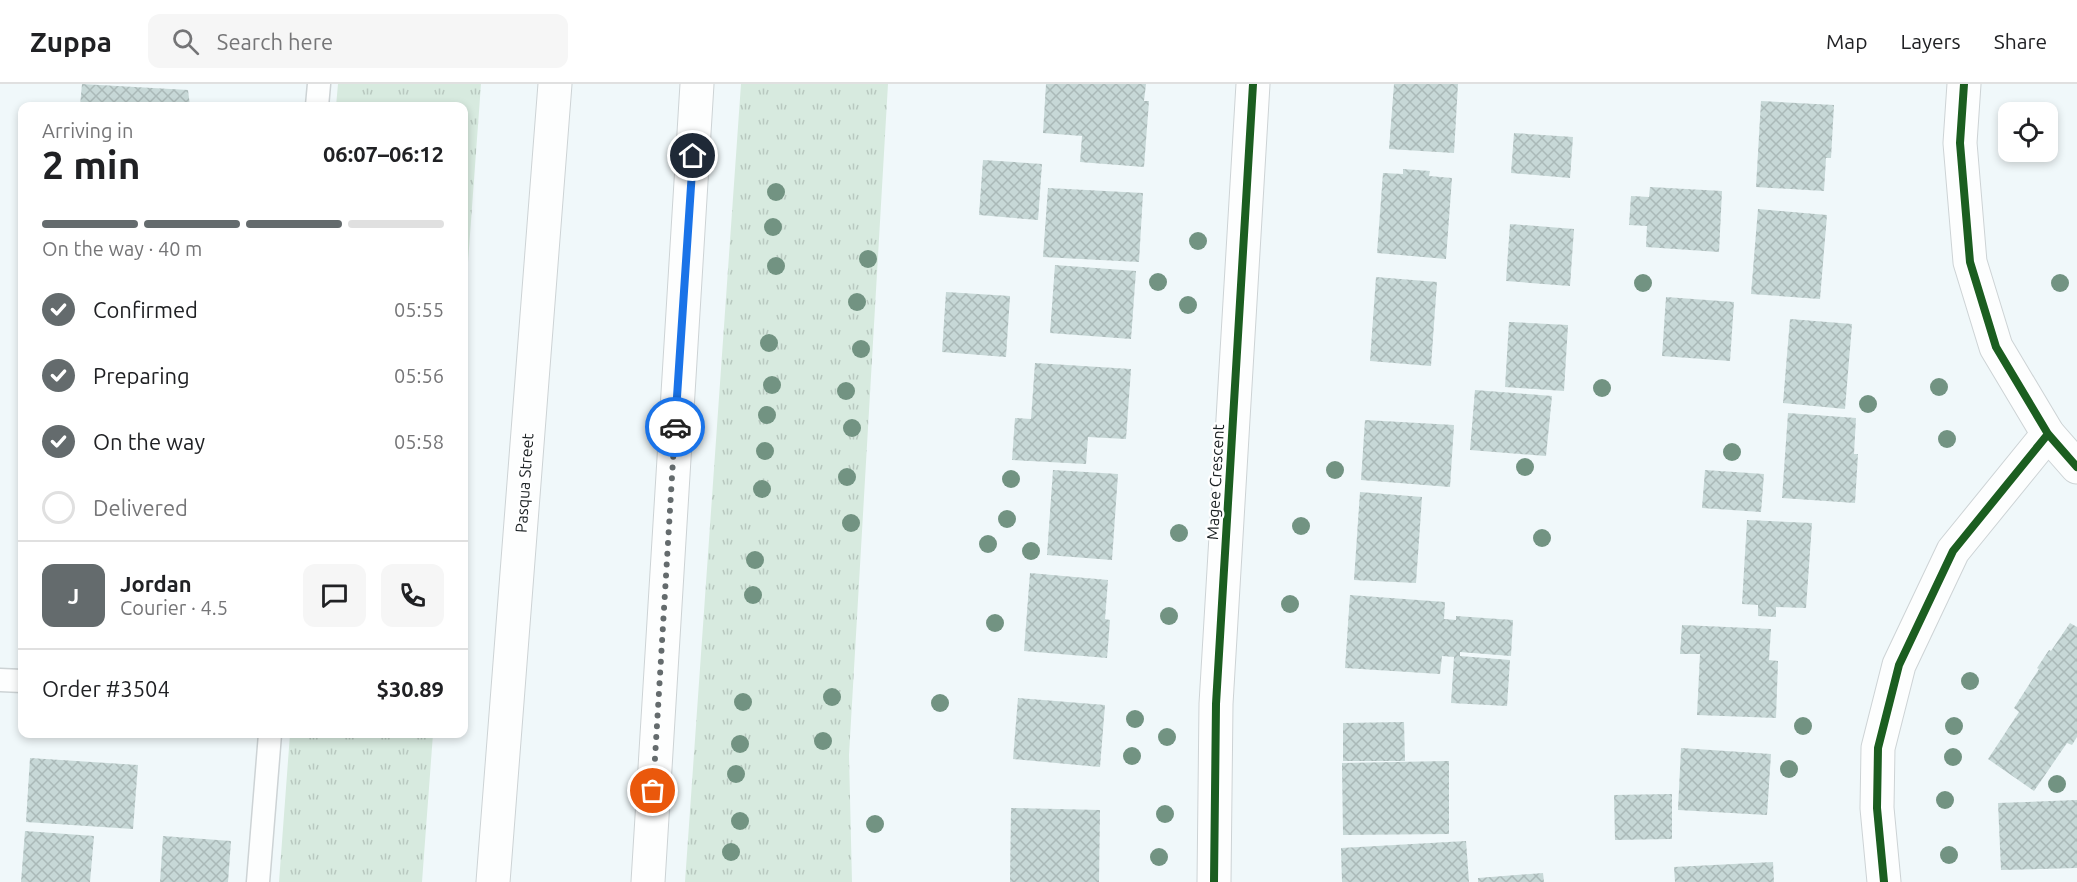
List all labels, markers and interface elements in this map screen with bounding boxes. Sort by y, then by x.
search box [148,14,568,68]
icon: search [169,25,202,58]
text: Zuppa [30,26,112,57]
text: Search here [217,29,333,54]
text: Map [1826,29,1867,53]
text: Layers [1900,29,1961,53]
text: Share [1994,29,2047,53]
map controls [1998,102,2058,162]
button: locate [1998,102,2058,162]
text: Arriving in [42,119,133,142]
pin [667,130,718,181]
icon: home [676,139,709,172]
text: 06:07–06:12 [323,141,444,166]
text: 2 min [42,143,141,186]
text: On the way · 40 m [42,237,202,260]
icon: check [42,293,75,326]
text: Confirmed [93,297,198,322]
text: 05:55 [394,298,444,321]
icon: check [42,359,75,392]
text: Preparing [93,363,190,388]
text: 05:56 [394,364,444,387]
courier [645,397,705,457]
icon: car [659,411,692,444]
street label: Magee Crescent [1203,423,1227,540]
icon: check [42,425,75,458]
text: On the way [93,429,205,454]
text: 05:58 [394,430,444,453]
street label: Pasqua Street [512,432,537,533]
text: Delivered [93,495,188,520]
button: chat [303,564,366,627]
button: phone [381,564,444,627]
text: Jordan [120,571,192,596]
text: J [68,583,79,608]
text: Courier · 4.5 [120,596,228,619]
text: Order #3504 [42,676,170,701]
text: $30.89 [377,676,444,701]
pin [627,765,678,816]
icon: bag [636,774,669,807]

